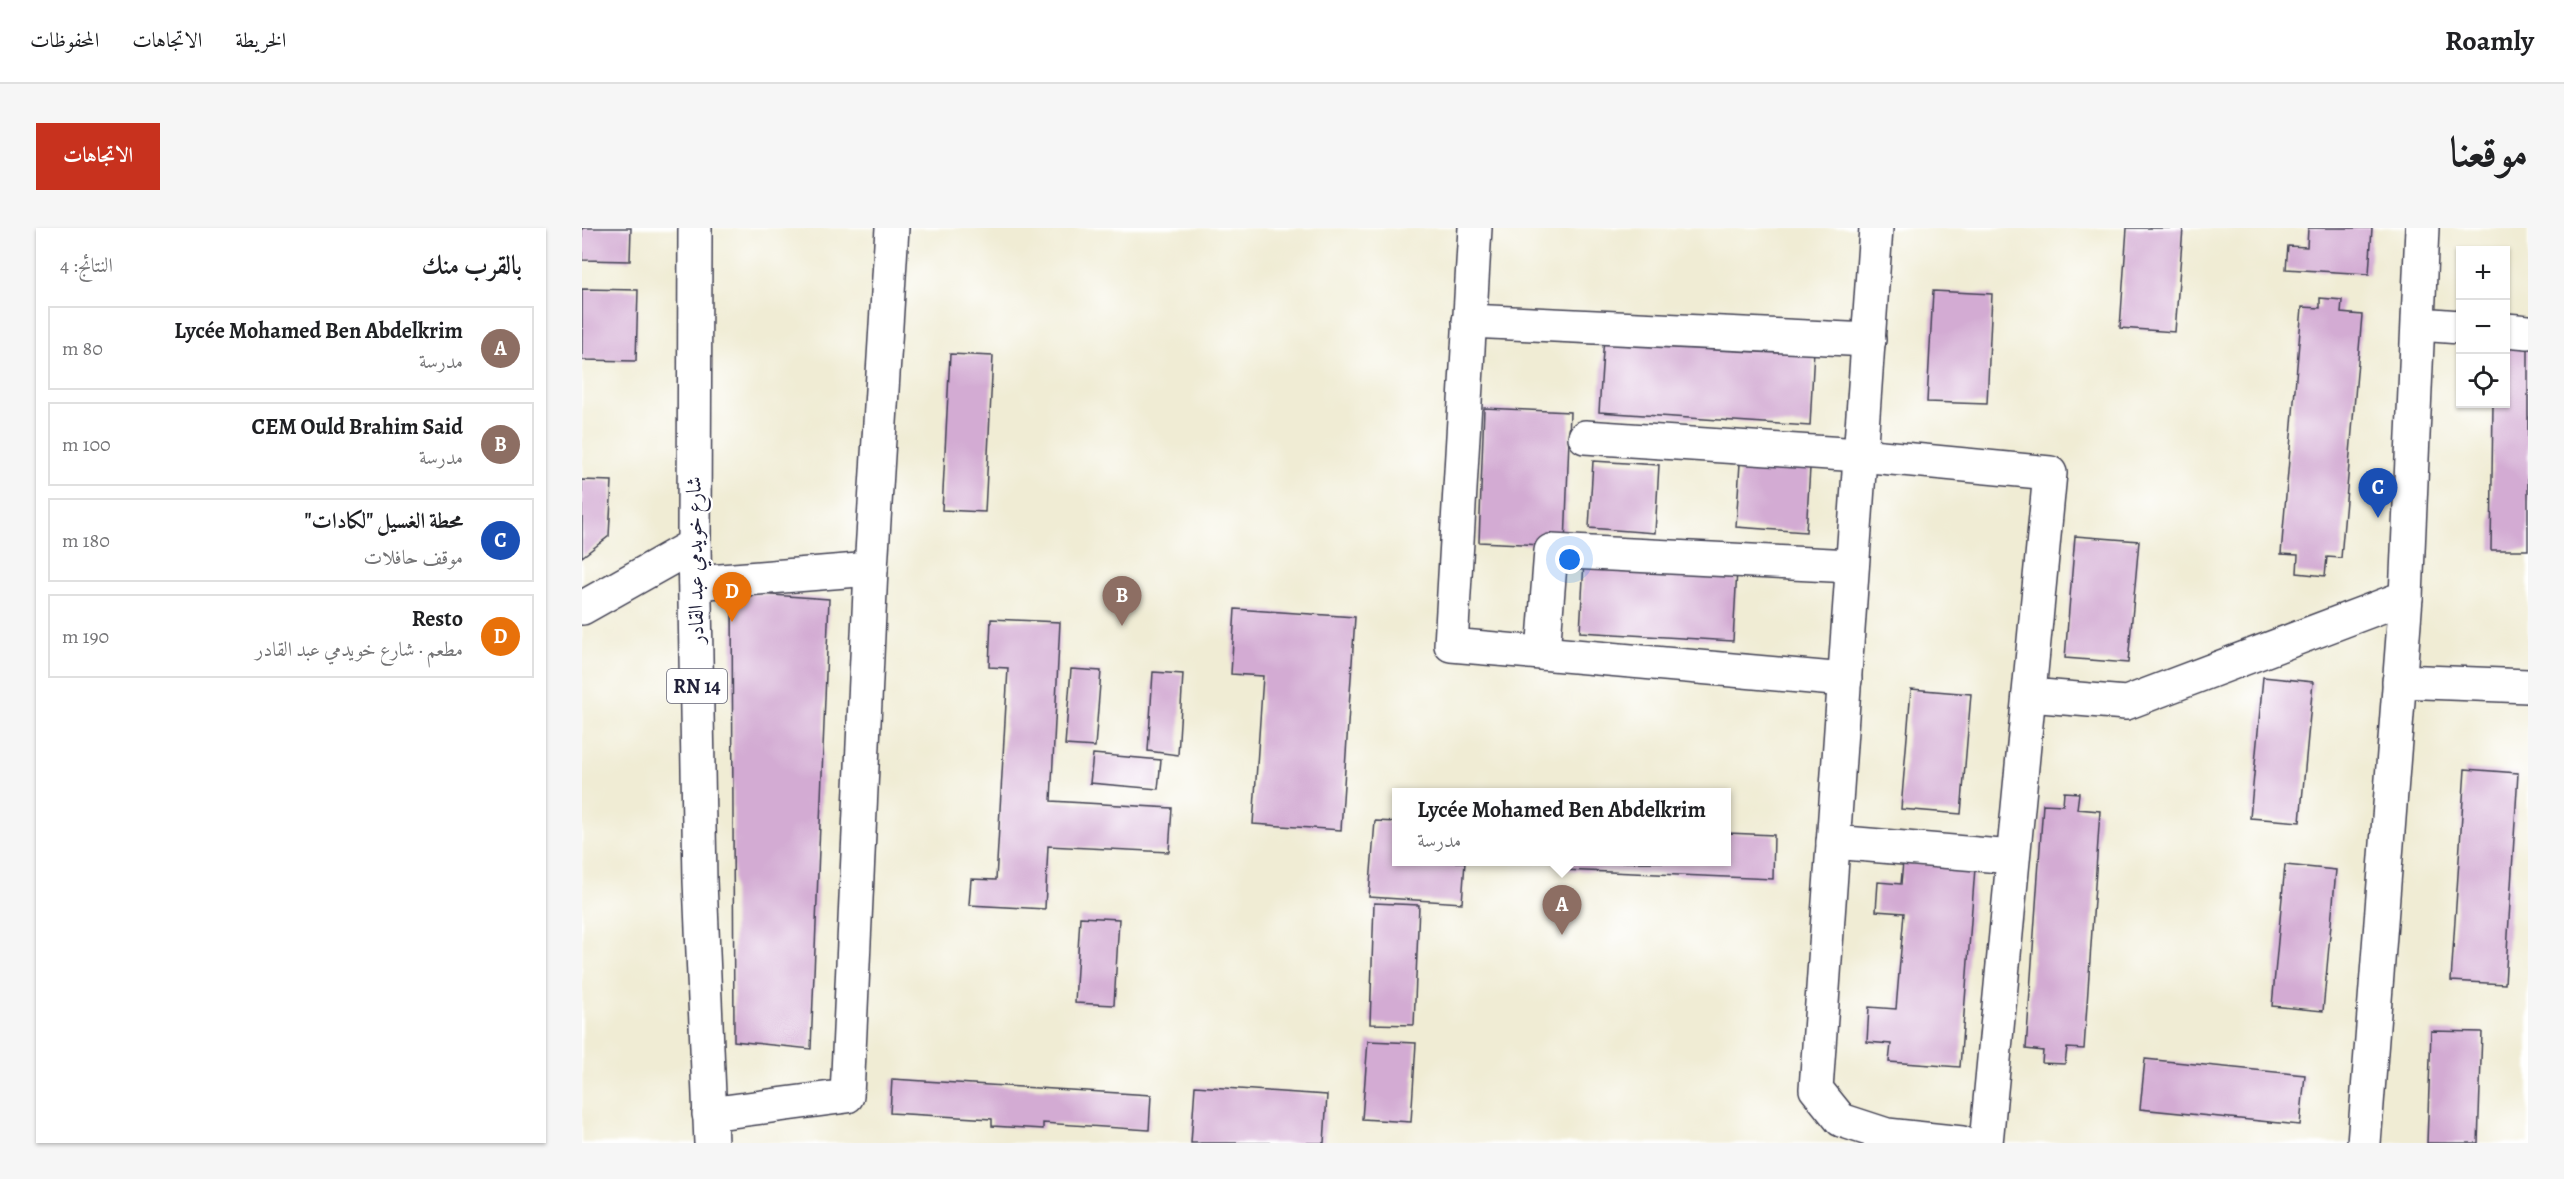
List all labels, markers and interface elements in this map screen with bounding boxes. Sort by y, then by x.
text: Roamly [2445,22,2534,60]
text: المحفوظات [30,26,99,54]
text: الاتجاهات [132,26,202,54]
text: الخريطة [235,26,286,54]
button: الاتجاهات [36,123,160,190]
text: موقعنا [2450,123,2528,180]
map controls [2456,246,2510,408]
button: + [2456,246,2510,300]
text: بالقرب منك [421,248,522,283]
text: النتائج: 4 [60,252,113,279]
button: − [2456,300,2510,354]
text: Lycée Mohamed Ben Abdelkrim [174,316,463,346]
text: 80 m [62,335,103,362]
text: A [494,335,507,362]
text: مدرسة [419,348,463,375]
button: locate [2456,354,2510,408]
text: CEM Ould Brahim Said [252,412,463,442]
text: 100 m [62,431,111,458]
text: B [494,431,507,458]
text: مدرسة [419,444,463,471]
pin: C [2358,468,2398,518]
street label: شارع خويدمي عبد القادر [680,476,714,646]
text: محطة الغسيل "لكادات" [305,506,463,536]
text: 180 m [62,527,110,554]
text: C [494,527,507,554]
text: موقف حافلات [363,544,463,571]
your location [1555,545,1584,574]
pin: D [712,572,752,622]
pin: B [1102,576,1142,626]
text: Resto [412,604,463,634]
text: 190 m [62,623,109,650]
text: D [494,623,507,650]
text: مطعم · شارع خويدمي عبد القادر [255,636,463,663]
road number: RN 14 [667,669,727,703]
popup [1392,788,1731,866]
text: Lycée Mohamed Ben Abdelkrim [1417,795,1706,825]
text: مدرسة [1417,827,1461,854]
pin: A [1542,886,1582,935]

